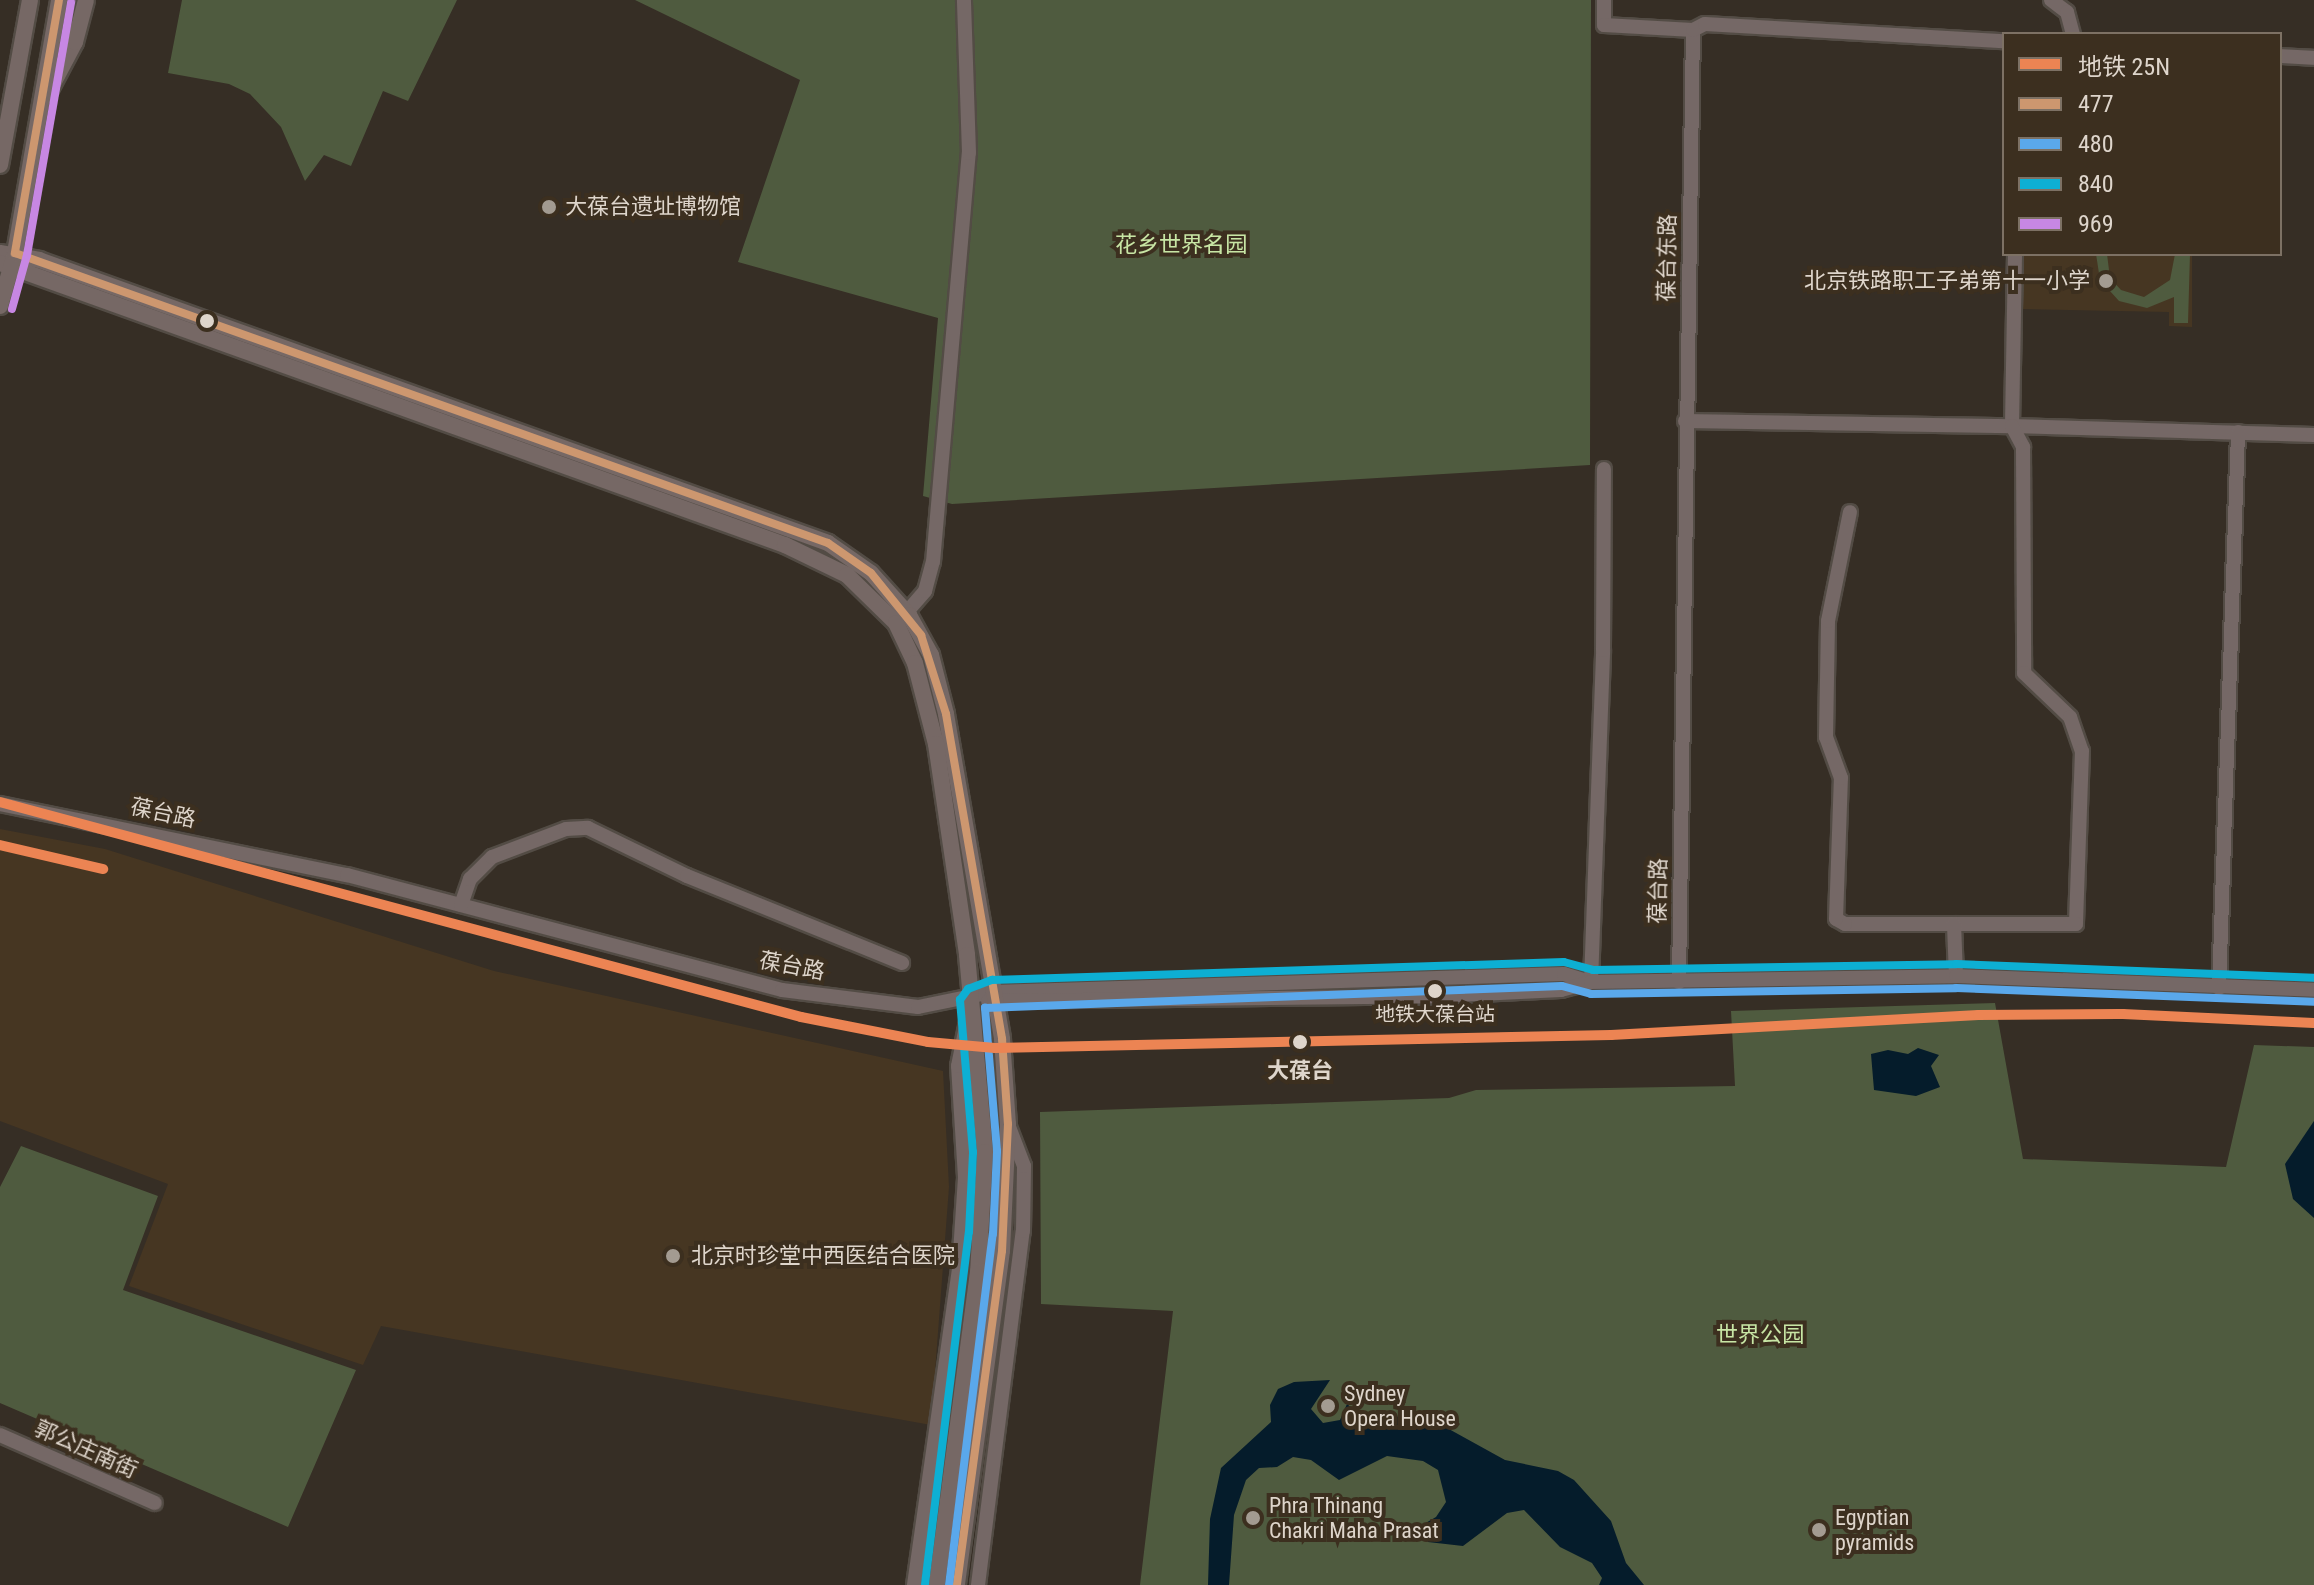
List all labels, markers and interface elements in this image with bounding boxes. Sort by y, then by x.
legend [2002,32,2282,256]
text: 地铁 25N [2078,53,2170,81]
text: 477 [2078,90,2114,118]
text: 480 [2078,130,2114,158]
text: 840 [2078,170,2114,198]
place label: 大葆台遗址博物馆 [565,194,741,220]
marker: 大葆台遗址博物馆 [540,198,558,216]
text: 969 [2078,210,2114,238]
street label: 葆台东路 [1653,214,1681,302]
park label: 花乡世界名园 [1115,232,1247,258]
place label: 北京铁路职工子弟第十一小学 [1804,268,2090,294]
marker: 北京铁路职工子弟第十一小学 [2097,272,2115,290]
unlabelled marker [199,313,215,329]
street label: 葆台路 [128,793,198,833]
street label: 葆台路 [1644,858,1672,924]
street label: 葆台路 [757,947,827,985]
marker: 地铁大葆台站 [1427,983,1443,999]
place label: 地铁大葆台站 [1375,1002,1495,1026]
marker: 大葆台 [1288,1030,1312,1054]
place label: 大葆台 [1267,1058,1333,1084]
place label: 北京时珍堂中西医结合医院 [691,1243,955,1269]
marker: 北京时珍堂中西医结合医院 [662,1245,684,1267]
park label: 世界公园 [1716,1322,1804,1348]
place label: Sydney Opera House [1344,1380,1456,1432]
marker: Sydney Opera House [1319,1397,1337,1415]
street label: 郭公庄南街 [30,1415,142,1483]
place label: Phra Thinang Chakri Maha Prasat [1269,1492,1439,1544]
place label: Egyptian pyramids [1835,1504,1914,1556]
marker: Phra Thinang Chakri Maha Prasat [1244,1509,1262,1527]
marker: Egyptian pyramids [1810,1521,1828,1539]

